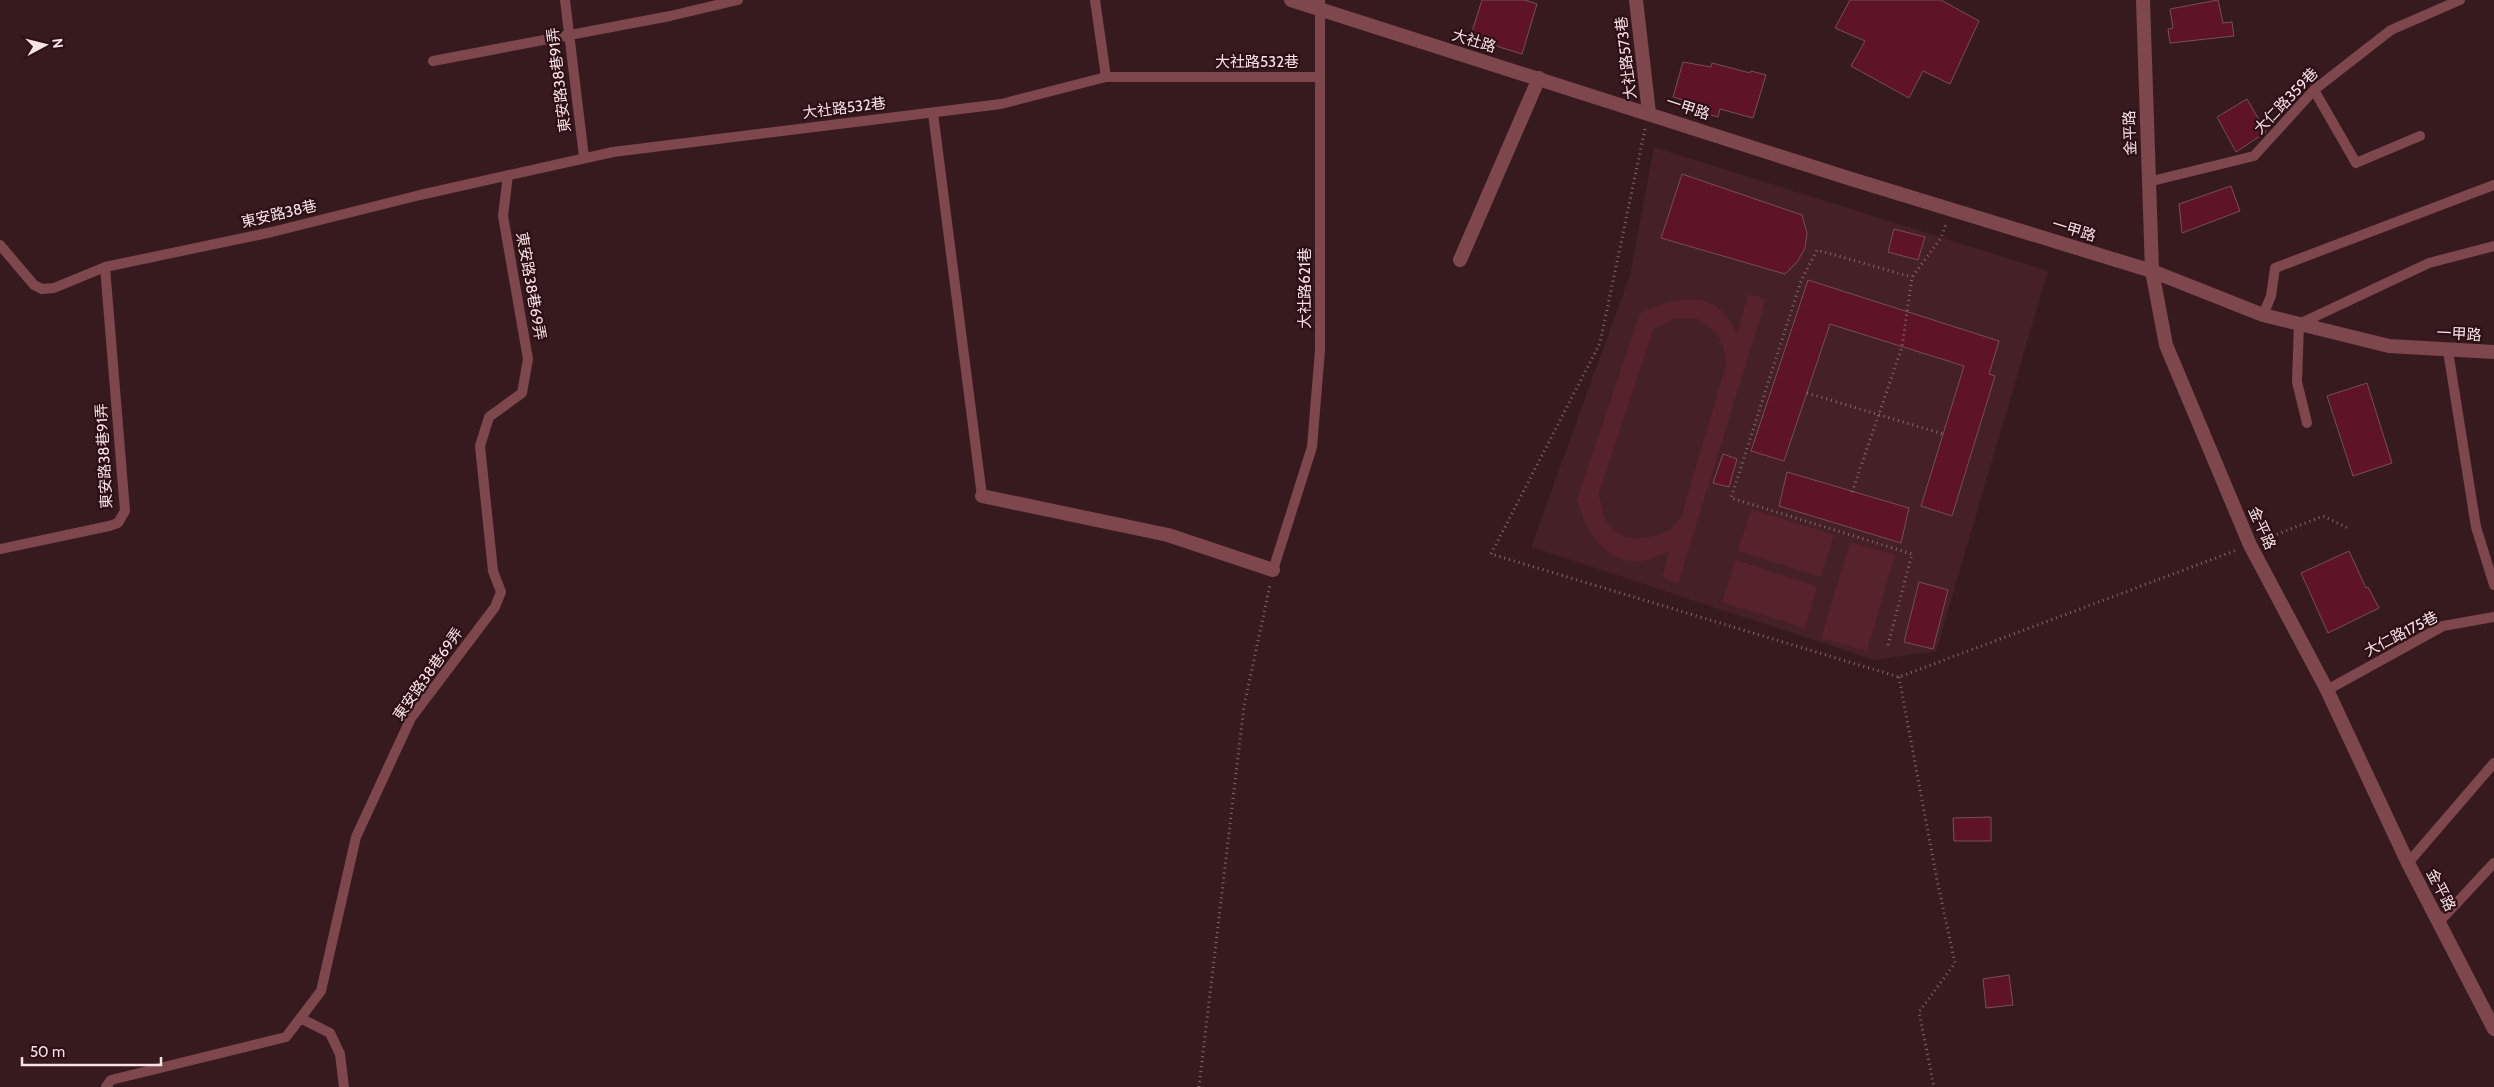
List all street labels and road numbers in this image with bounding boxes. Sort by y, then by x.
street label: 大社路573巷 [1612,15,1640,101]
street label: 東安路38巷91弄 [544,26,574,134]
street label: 大社路 [1450,26,1498,56]
street label: 大社路532巷 [1215,53,1299,71]
street label: 大仁路359巷 [2250,64,2322,138]
street label: 一甲路 [1664,92,1712,124]
street label: 大社路532巷 [801,94,887,122]
street label: 金平路 [2120,110,2140,156]
street label: 東安路38巷 [239,197,319,231]
street label: 一甲路 [2050,215,2098,245]
street label: 東安路38巷69弄 [513,231,549,341]
street label: 大社路621巷 [1296,247,1314,329]
street label: 一甲路 [2436,324,2482,344]
street label: 東安路38巷91弄 [92,403,116,509]
street label: 金平路 [2245,504,2279,552]
street label: 大仁路175巷 [2361,608,2441,660]
street label: 東安路38巷69弄 [389,624,467,724]
street label: 金平路 [2423,866,2459,914]

